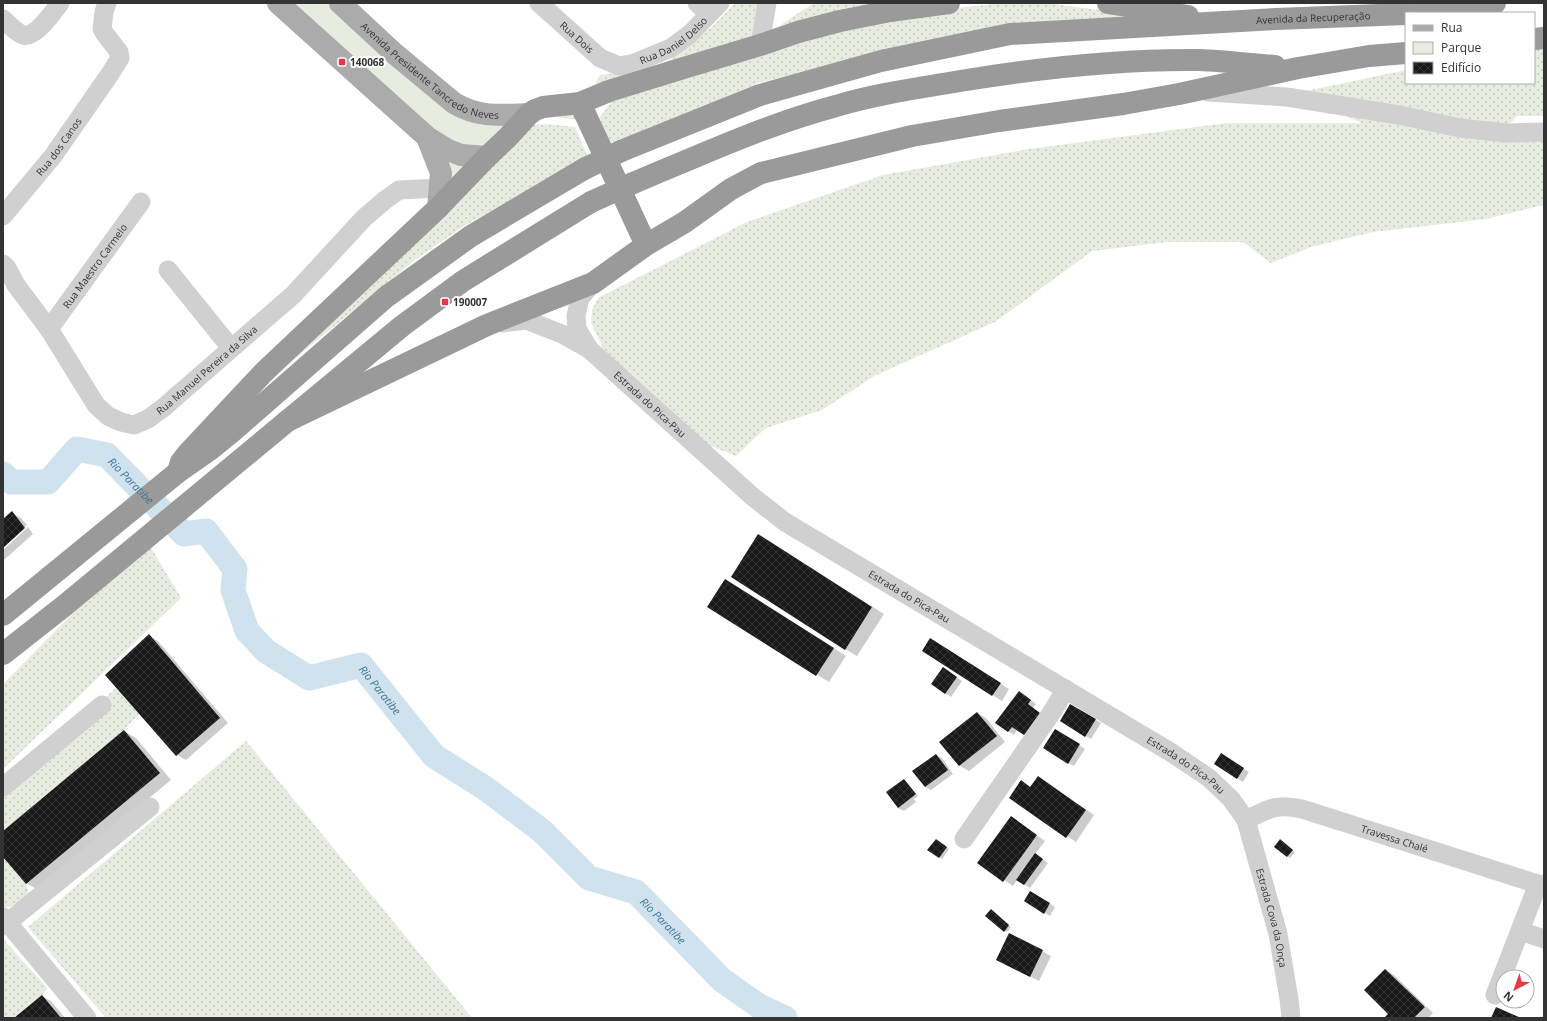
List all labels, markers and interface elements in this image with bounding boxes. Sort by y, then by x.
street label: Avenida da Recuperação [1256,8,1371,27]
legend [1405,12,1535,84]
street label: Rua Daniel Delso [637,13,710,67]
street label: Rua Dois [557,18,597,56]
street label: Avenida Presidente Tancredo Neves [358,19,499,122]
text: Rua [1441,19,1462,36]
text: Parque [1441,39,1481,56]
place label: 140068 [350,55,385,69]
marker: 140068 [337,57,347,67]
text: Edifício [1441,59,1481,76]
street label: Rua dos Canos [33,115,85,179]
street label: Rua Maestro Carmelo [59,221,130,311]
place label: 190007 [453,295,488,309]
marker: 190007 [440,297,450,307]
street label: Rua Manuel Pereira da Silva [153,322,260,418]
street label: Estrada do Pica-Pau [611,368,689,440]
water label: Rio Paratibe [105,454,158,507]
street label: Estrada do Pica-Pau [866,567,953,626]
water label: Rio Paratibe [356,662,405,718]
street label: Estrada do Pica-Pau [1144,733,1228,797]
street label: Travessa Chalé [1359,821,1430,856]
street label: Estrada Cova da Onça [1253,866,1291,968]
water label: Rio Paratibe [638,894,690,947]
north arrow [1495,969,1535,1009]
text: N [1500,988,1516,1006]

